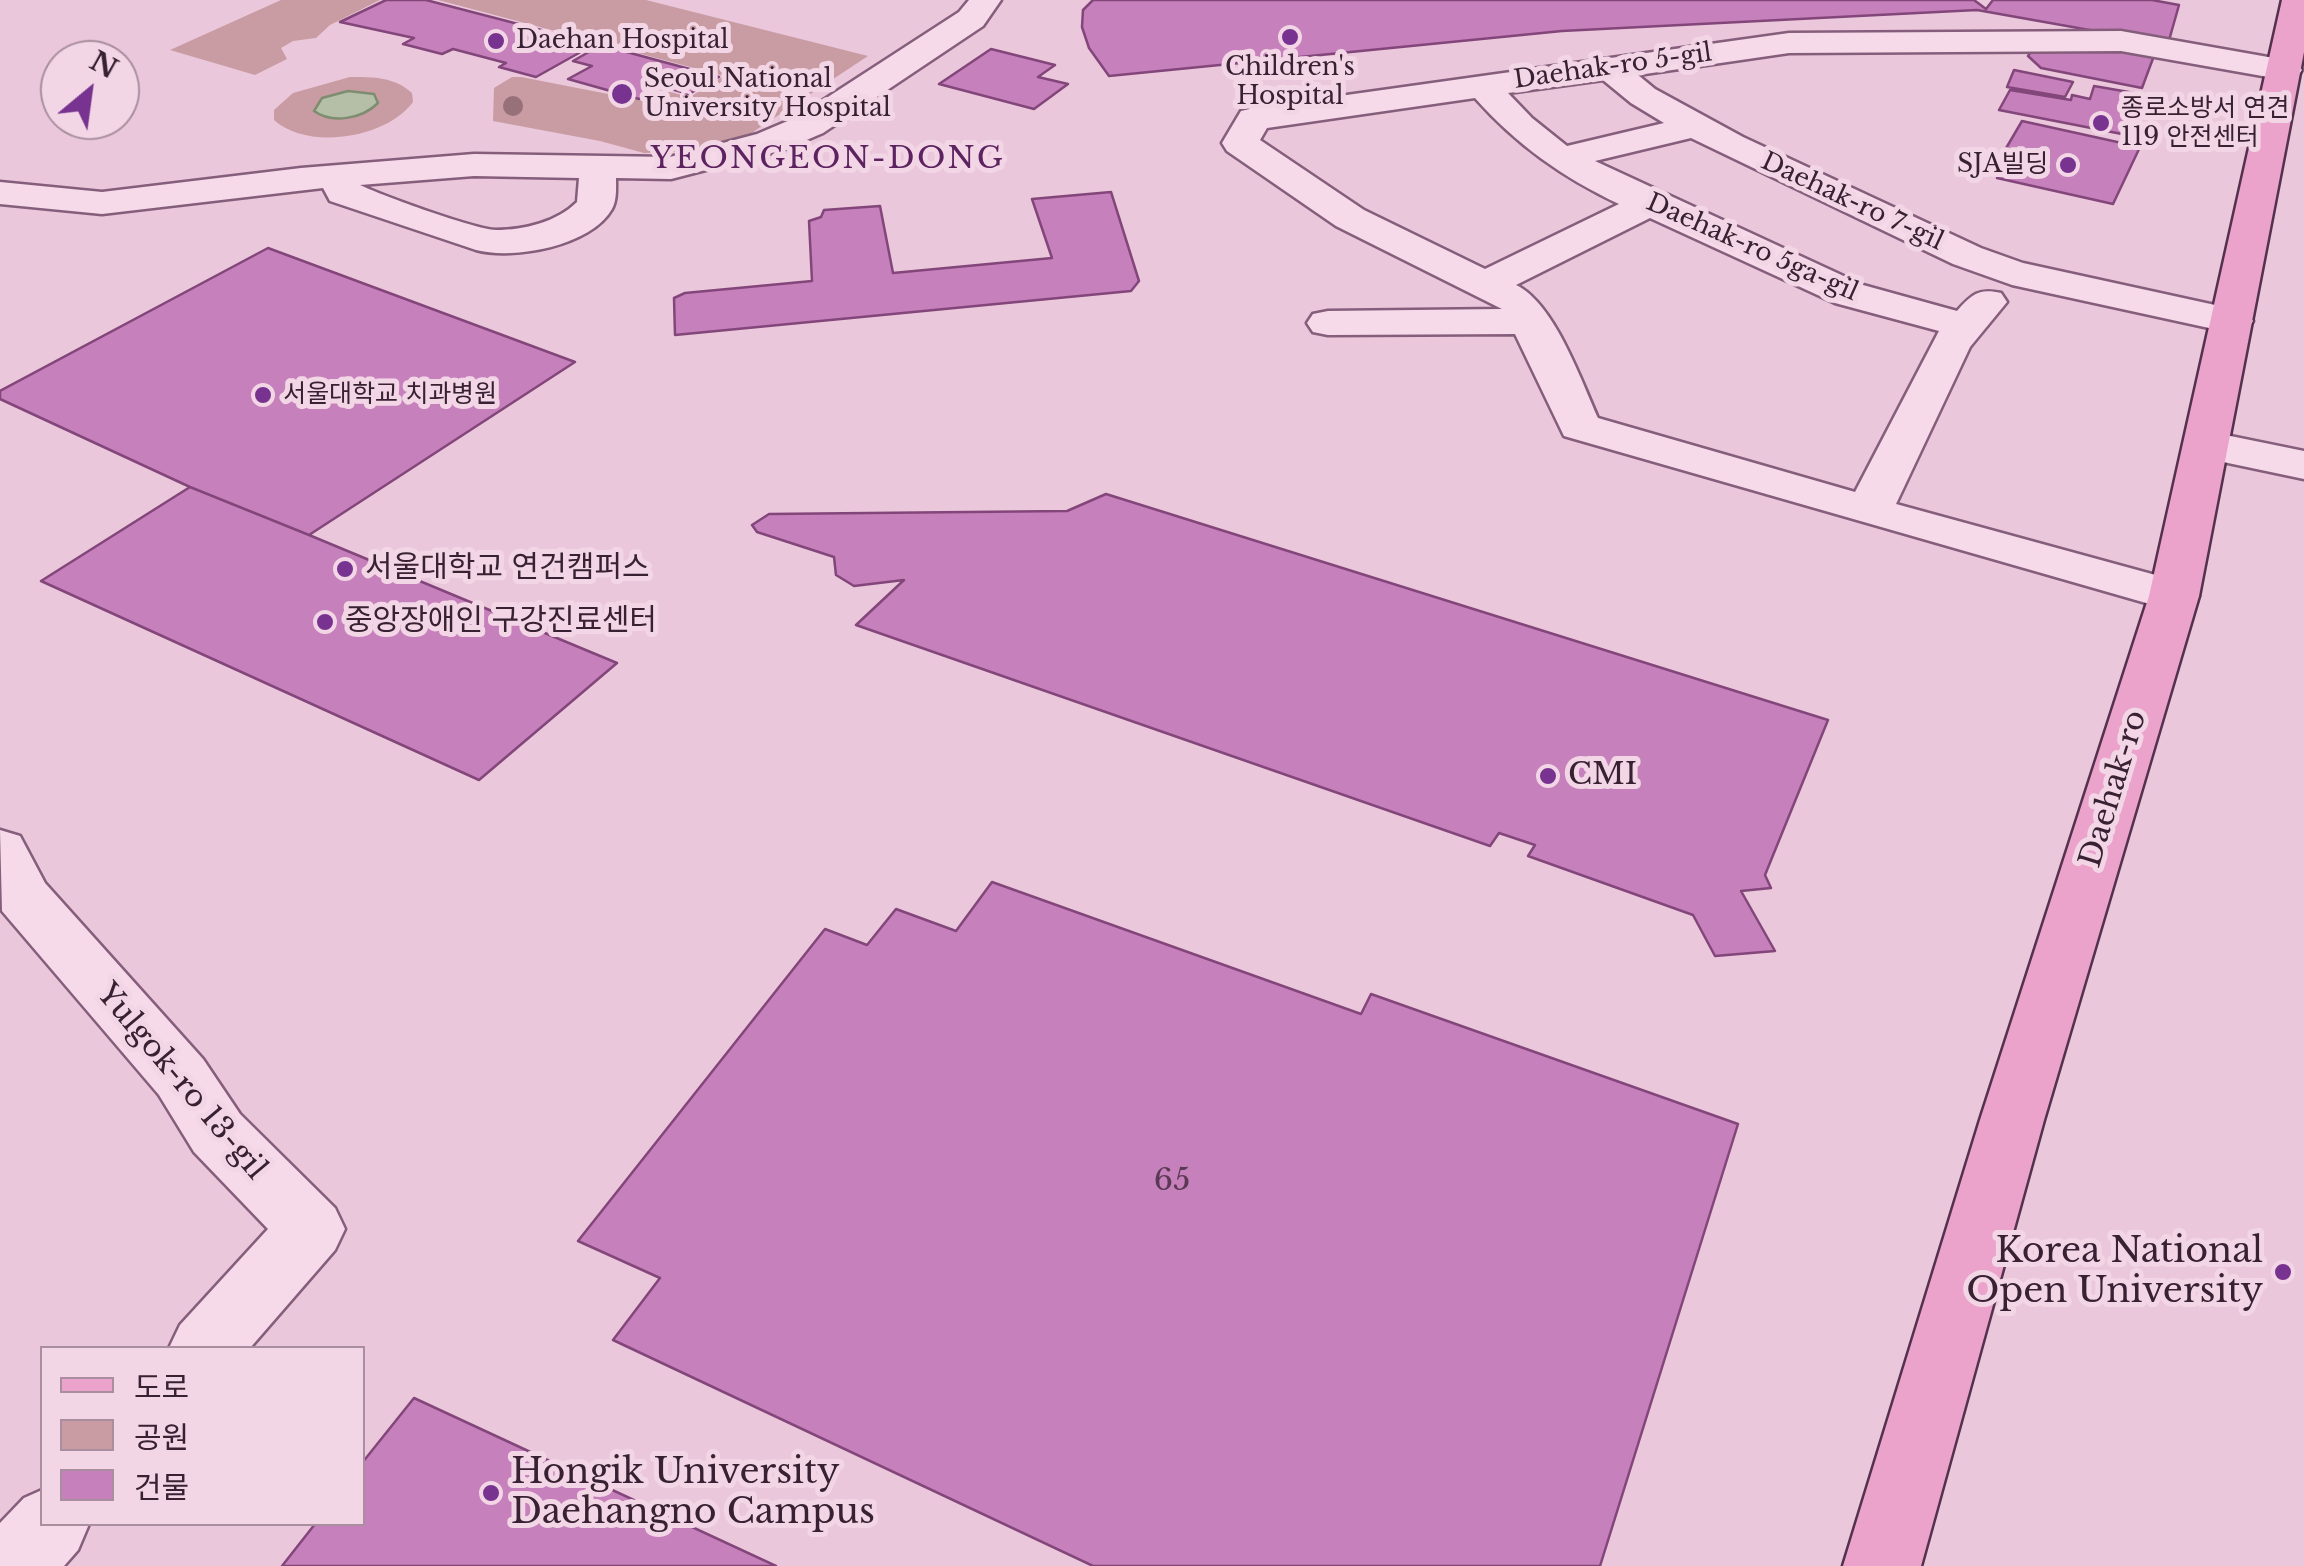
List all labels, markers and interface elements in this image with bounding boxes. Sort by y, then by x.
place label: Daehan Hospital [516,26,729,56]
marker: Children's Hospital [1279,26,1301,48]
marker: Daehan Hospital [485,30,507,52]
street label: Daehak-ro 5-gil [1512,38,1714,96]
north arrow [40,40,140,140]
text: N [84,43,124,87]
place label: Children's Hospital [1225,53,1355,112]
place label: Seoul National University Hospital [644,65,891,124]
marker: Seoul National University Hospital [609,81,635,107]
place label: 종로소방서 연견 119 안전센터 [2121,94,2289,153]
marker: 종로소방서 연견 119 안전센터 [2090,112,2112,134]
district label: YEONGEON-DONG [651,142,1005,178]
street label: Daehak-ro 7-gil [1756,147,1948,257]
place label: SJA빌딩 [1957,150,2048,180]
marker: SJA빌딩 [2057,154,2079,176]
street label: Daehak-ro 5ga-gil [1642,188,1862,308]
place label: 서울대학교 치과병원 [283,380,497,410]
marker: 서울대학교 치과병원 [252,384,274,406]
place label: 서울대학교 연건캠퍼스 [365,551,650,587]
marker: 서울대학교 연건캠퍼스 [334,558,356,580]
place label: 중앙장애인 구강진료센터 [345,604,657,640]
marker: 중앙장애인 구강진료센터 [314,611,336,633]
street label: Daehak-ro [2073,706,2155,872]
place label: CMI [1568,758,1637,794]
marker: CMI [1537,765,1559,787]
street label: Yulgok-ro 13-gil [89,977,273,1187]
house number: 65 [1154,1164,1190,1200]
place label: Korea National Open University [1966,1231,2263,1313]
marker: Korea National Open University [2272,1261,2294,1283]
legend [40,1346,365,1526]
text: 도로 [134,1369,189,1406]
text: 공원 [134,1419,189,1456]
place label: Hongik University Daehangno Campus [511,1452,875,1534]
text: 건물 [134,1469,189,1506]
marker: Hongik University Daehangno Campus [480,1482,502,1504]

